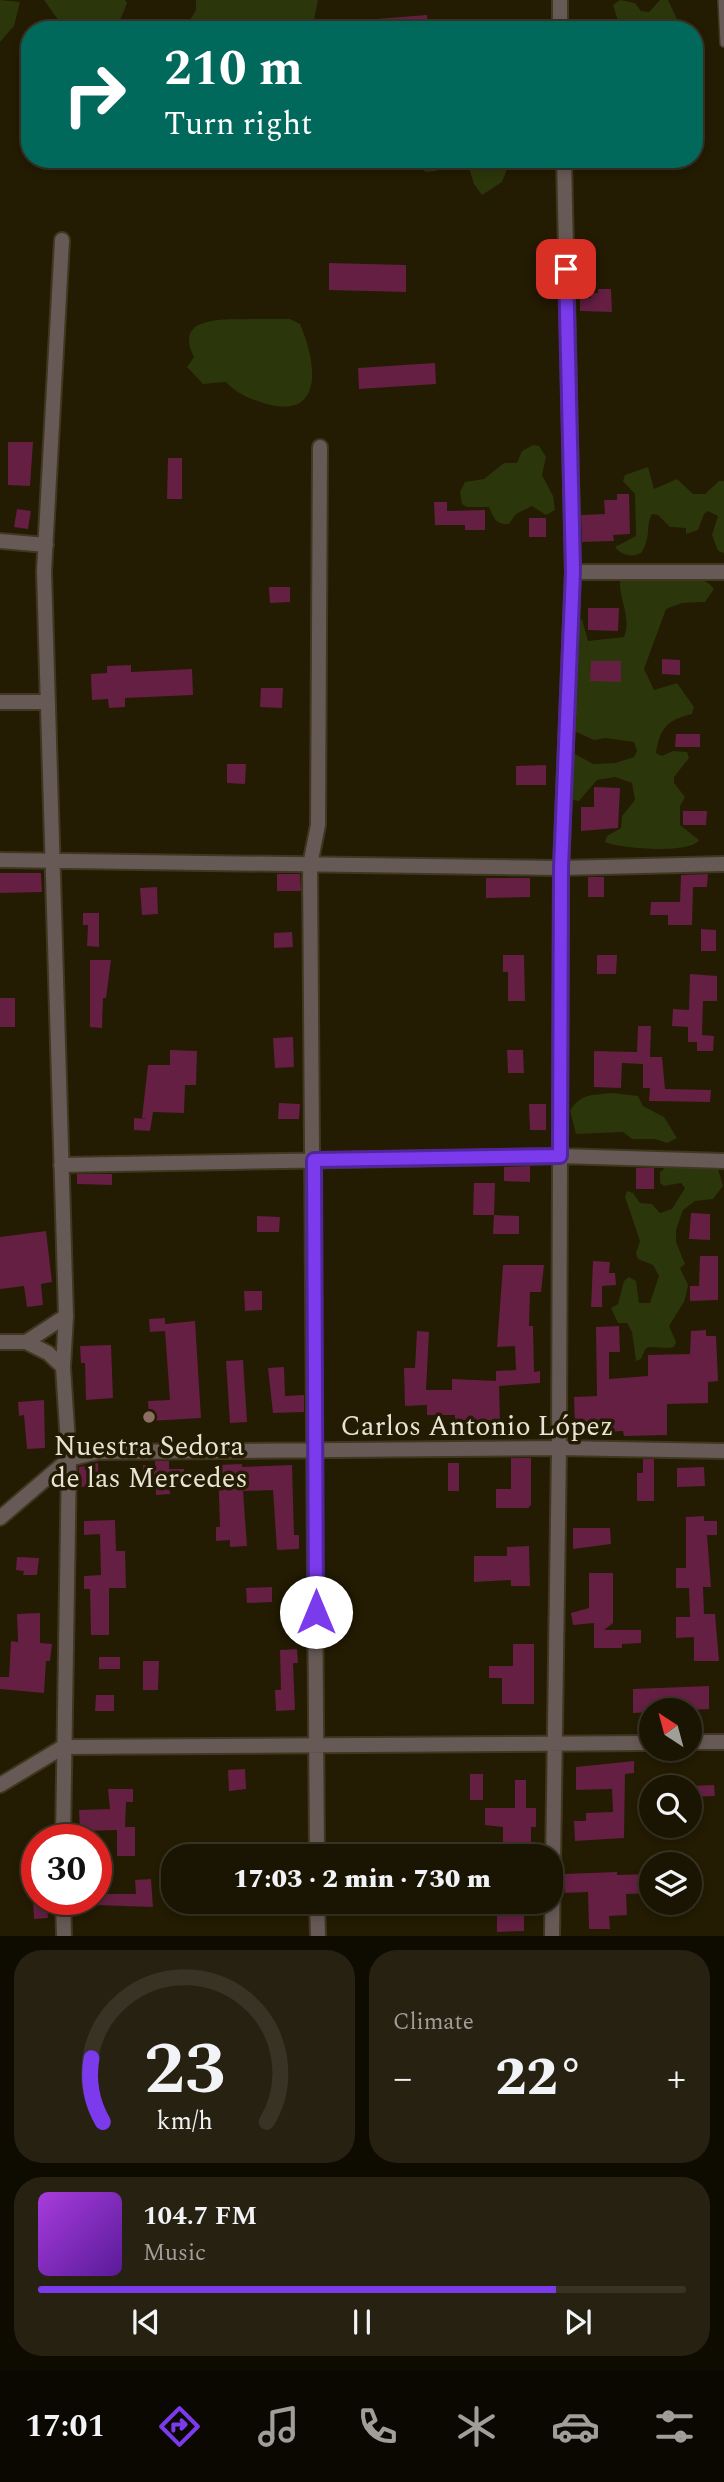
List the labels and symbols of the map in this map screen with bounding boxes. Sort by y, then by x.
pin [536,239,596,299]
street label: Carlos Antonio López [341,1405,613,1448]
marker: Nuestra Sedora de las Mercedes [141,1409,157,1425]
place label: Nuestra Sedora de las Mercedes [50,1425,248,1500]
position arrow [279,1575,353,1649]
north arrow [639,1698,702,1760]
speed limit sign: 30 [21,1824,112,1915]

